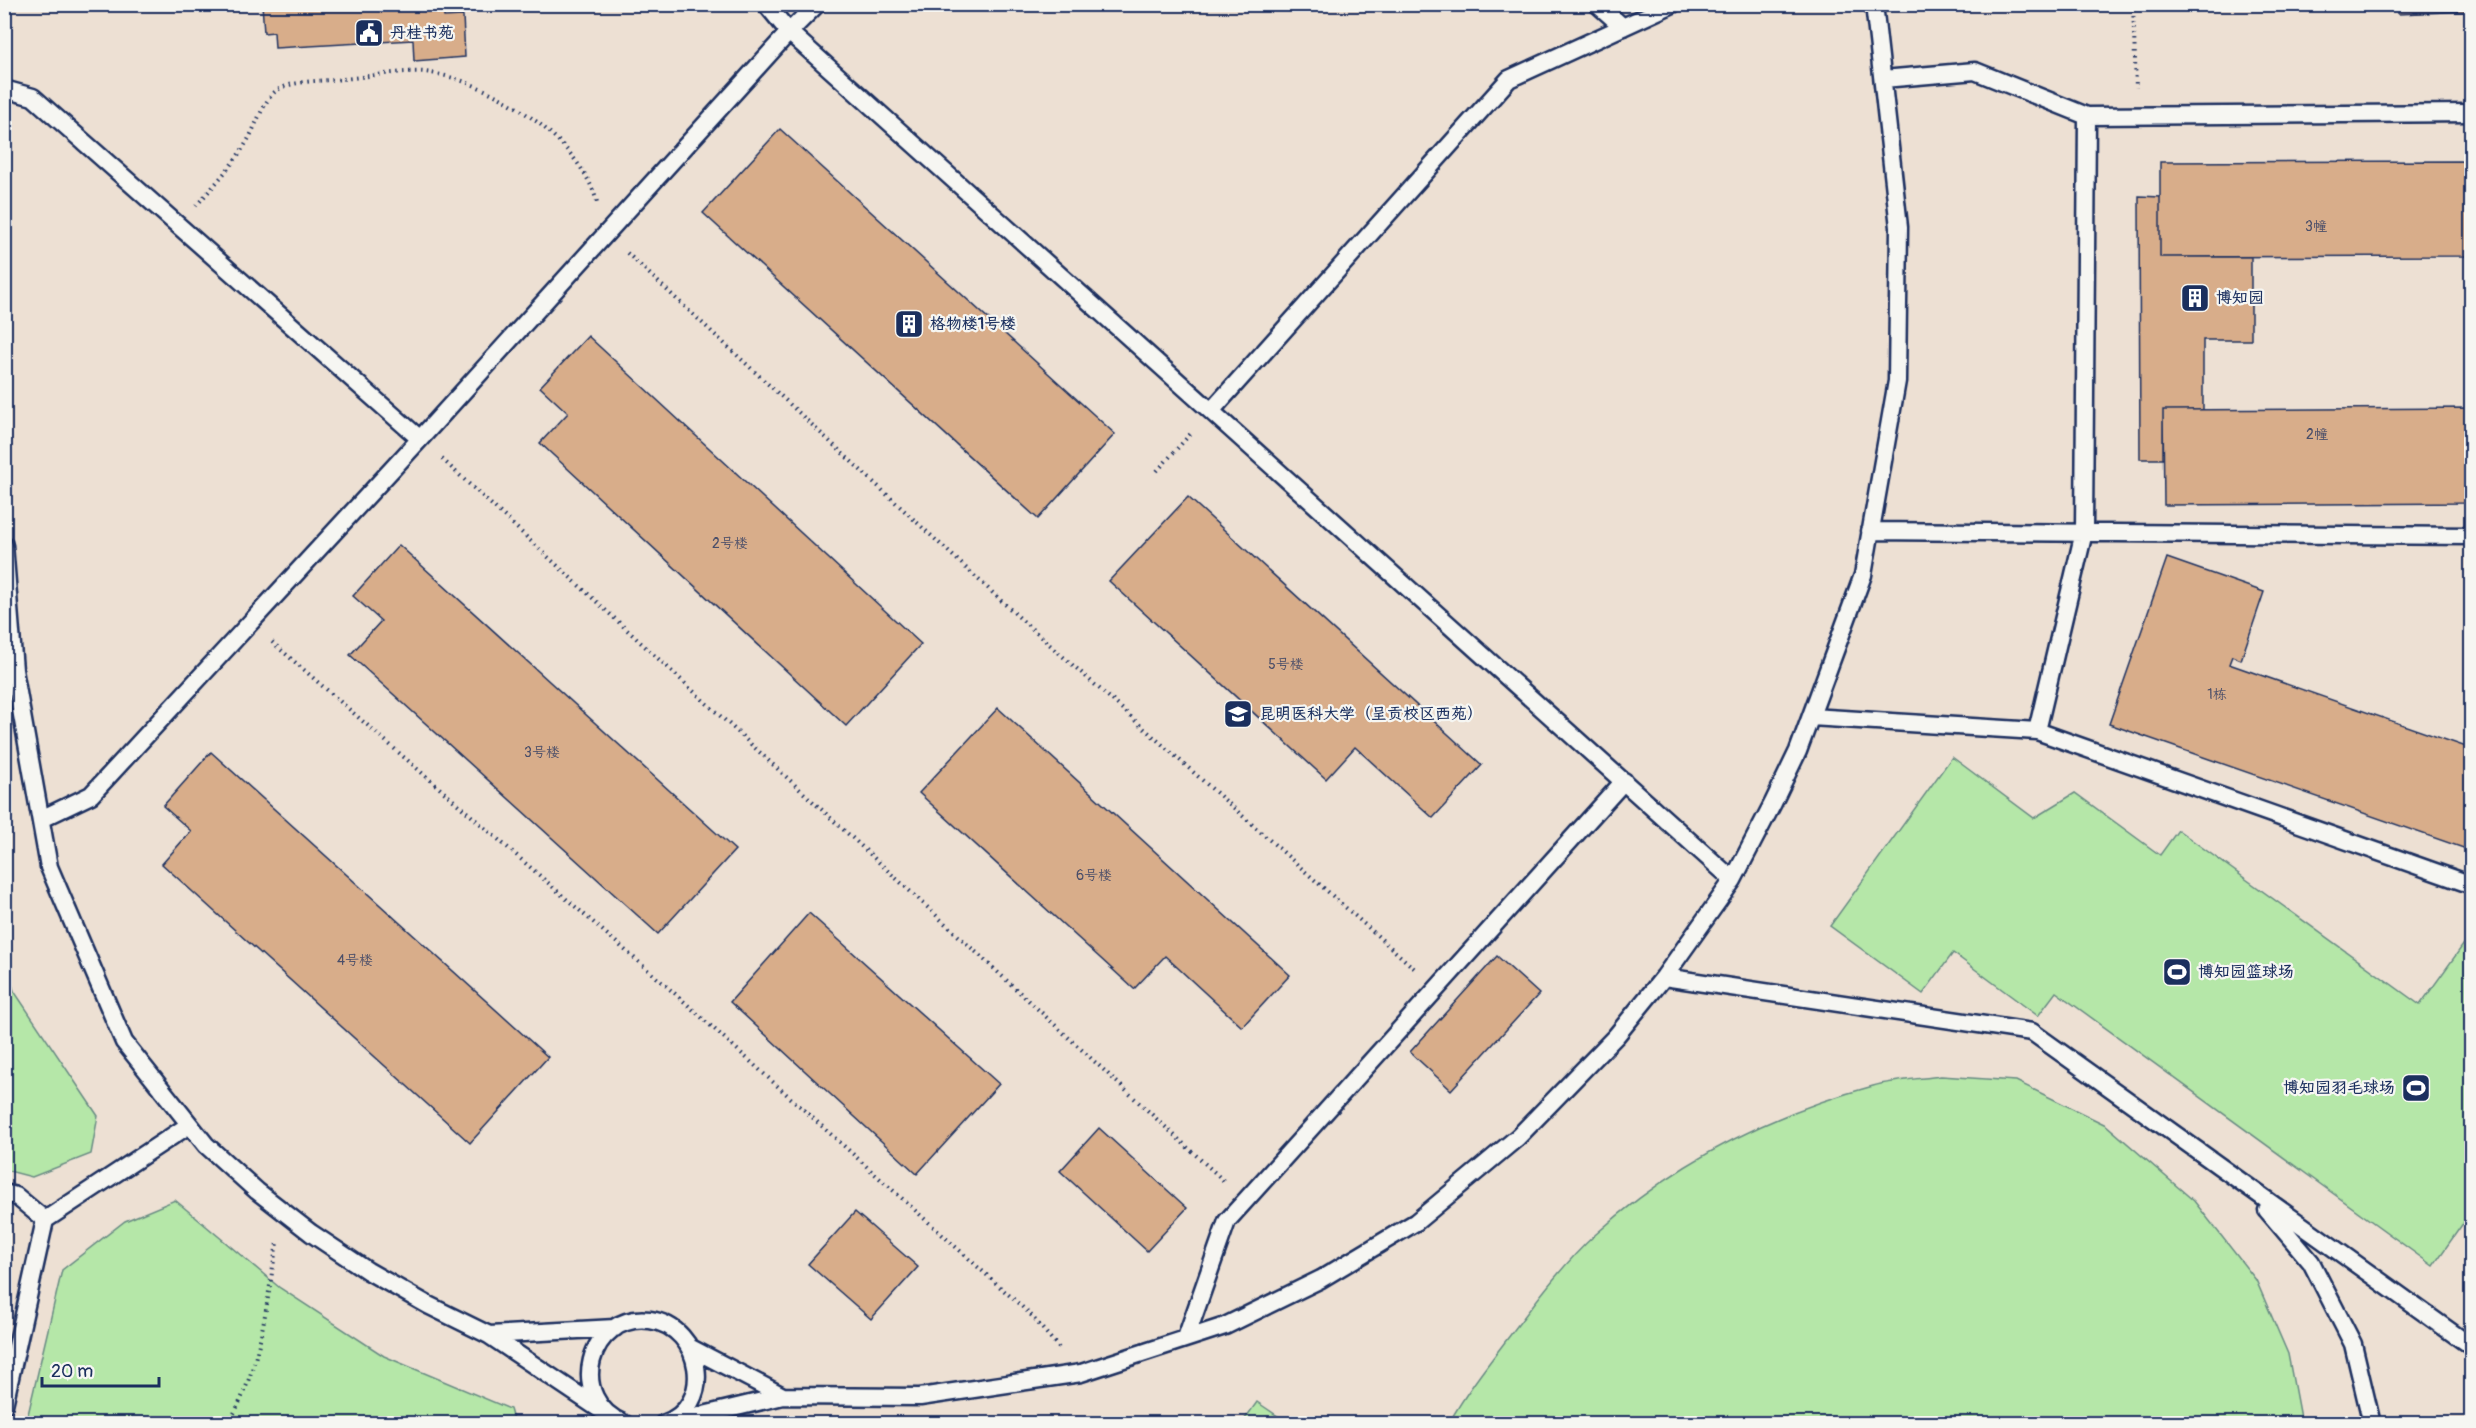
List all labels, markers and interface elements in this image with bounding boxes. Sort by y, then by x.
public building icon: 丹桂书苑 [353,17,385,49]
place label: 丹桂书苑 [390,23,454,43]
house number: 3幢 [2305,218,2327,235]
building icon: 博知园 [2179,282,2211,314]
place label: 博知园 [2216,288,2264,308]
building icon: 格物楼1号楼 [893,308,925,340]
place label: 格物楼1号楼 [930,314,1016,334]
house number: 2幢 [2306,426,2328,443]
house number: 2号楼 [712,535,748,552]
house number: 5号楼 [1268,656,1304,673]
house number: 1栋 [2207,686,2227,703]
school or university icon: 昆明医科大学（呈贡校区西苑） [1222,698,1254,730]
place label: 昆明医科大学（呈贡校区西苑） [1259,704,1483,724]
house number: 3号楼 [524,744,560,761]
house number: 6号楼 [1076,867,1112,884]
house number: 4号楼 [337,952,373,969]
sports icon: 博知园篮球场 [2161,956,2193,988]
place label: 博知园篮球场 [2198,962,2294,982]
sports icon: 博知园羽毛球场 [2400,1072,2432,1104]
place label: 博知园羽毛球场 [2283,1078,2395,1098]
scale bar [42,1350,159,1388]
text: 20 m [51,1360,93,1383]

